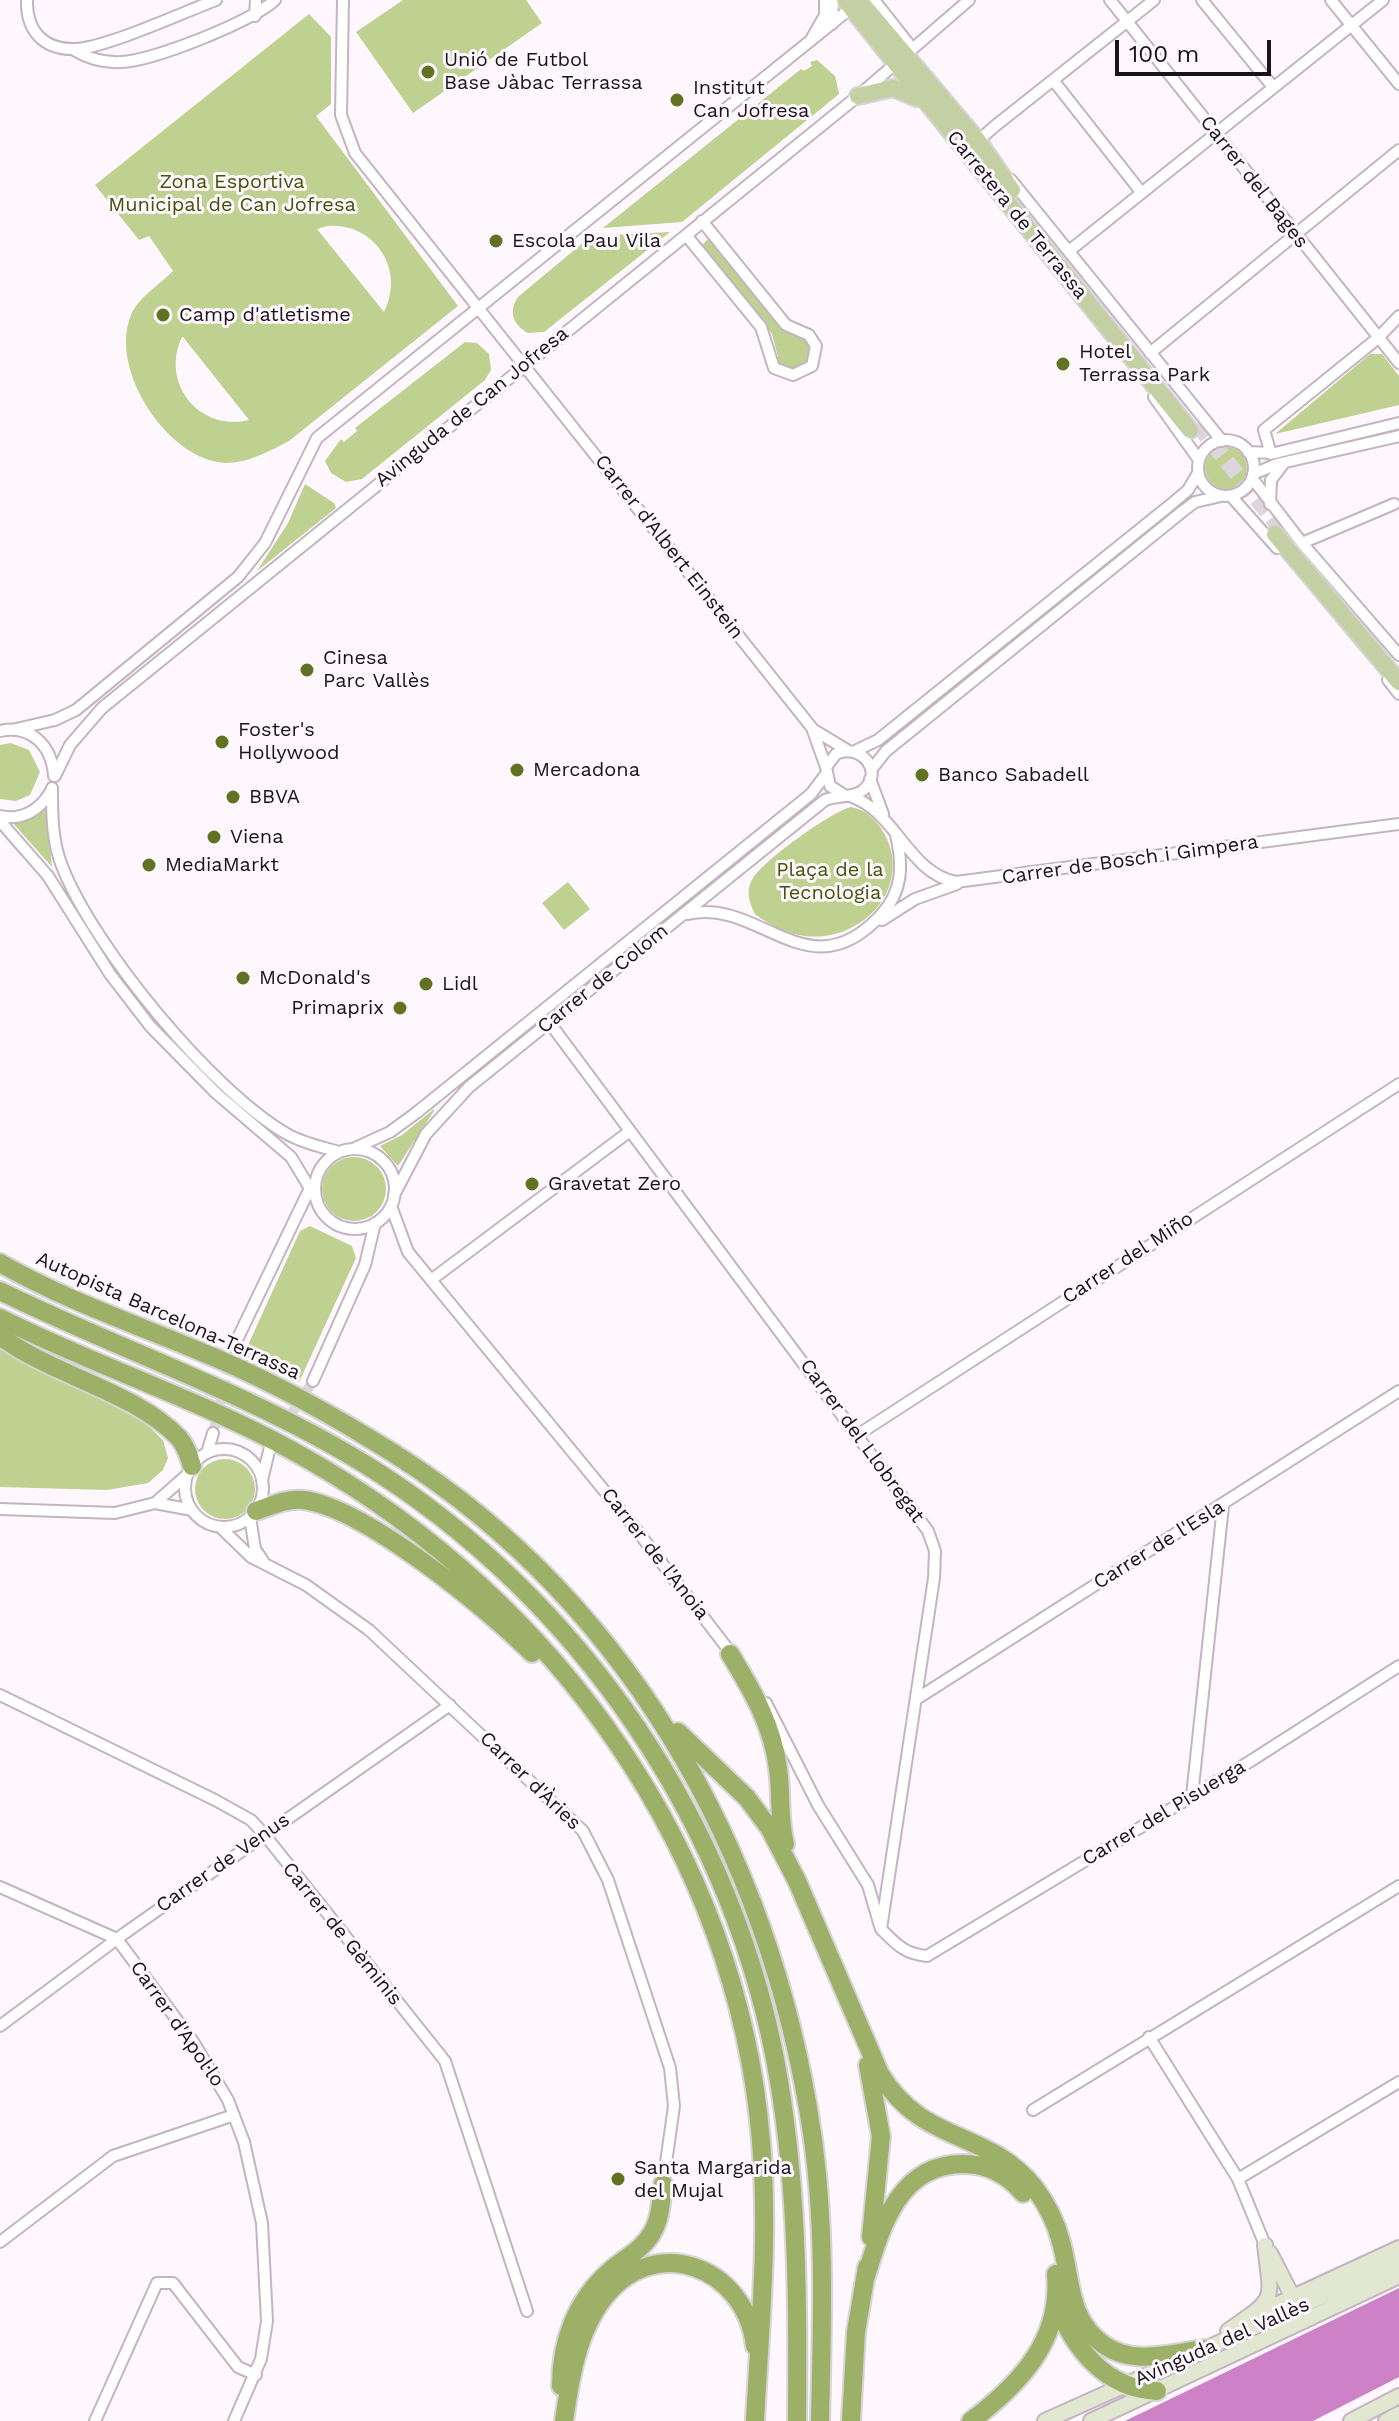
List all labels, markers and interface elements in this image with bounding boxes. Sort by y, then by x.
scale bar [1119,24,1275,74]
text: 100 m [1129,40,1199,68]
place label: Unió de Futbol Base Jàbac Terrassa [444,48,643,95]
marker: Unió de Futbol Base Jàbac Terrassa [419,63,437,81]
place label: Institut Can Jofresa [693,76,809,123]
marker: Institut Can Jofresa [668,91,686,109]
street label: Carrer del Bages [1195,111,1313,253]
street label: Carretera de Terrassa [942,126,1092,304]
park label: Zona Esportiva Municipal de Can Jofresa [108,170,356,217]
place label: Escola Pau Vila [512,229,661,253]
marker: Escola Pau Vila [487,232,505,250]
place label: Camp d'atletisme [179,303,351,327]
marker: Camp d'atletisme [154,306,172,324]
street label: Avinguda de Can Jofresa [371,322,573,492]
place label: Hotel Terrassa Park [1079,340,1210,387]
marker: Hotel Terrassa Park [1054,355,1072,373]
street label: Carrer d'Albert Einstein [590,450,748,644]
place label: Cinesa Parc Vallès [323,646,430,693]
marker: Cinesa Parc Vallès [298,661,316,679]
place label: Foster's Hollywood [238,718,340,765]
marker: Foster's Hollywood [213,733,231,751]
place label: Mercadona [533,758,640,782]
marker: Mercadona [508,761,526,779]
place label: Banco Sabadell [938,763,1089,787]
marker: Banco Sabadell [913,766,931,784]
place label: BBVA [249,785,300,809]
marker: BBVA [224,788,242,806]
place label: Viena [230,825,284,849]
marker: Viena [205,828,223,846]
street label: Carrer de Bosch i Gimpera [1000,830,1260,890]
place label: MediaMarkt [165,853,279,877]
marker: MediaMarkt [140,856,158,874]
park label: Plaça de la Tecnologia [776,858,884,905]
street label: Carrer de Colom [533,919,673,1039]
place label: McDonald's [259,966,371,990]
marker: McDonald's [234,969,252,987]
place label: Lidl [442,972,478,996]
marker: Lidl [417,975,435,993]
place label: Primaprix [291,996,384,1020]
marker: Primaprix [391,999,409,1017]
place label: Gravetat Zero [548,1172,681,1196]
marker: Gravetat Zero [523,1175,541,1193]
street label: Carrer del Miño [1058,1207,1198,1309]
street label: Autopista Barcelona-Terrassa [32,1247,304,1385]
street label: Carrer del Llobregat [795,1354,929,1528]
street label: Carrer de l'Anoia [596,1483,714,1625]
street label: Carrer de l'Esla [1089,1495,1229,1595]
street label: Carrer d'Àries [474,1727,586,1835]
street label: Carrer del Pisuerga [1078,1755,1250,1871]
street label: Carrer de Venus [152,1808,294,1918]
street label: Carrer de Gèminis [277,1858,407,2010]
street label: Carrer d'Apol·lo [125,1956,229,2092]
place label: Santa Margarida del Mujal [634,2156,792,2203]
marker: Santa Margarida del Mujal [609,2170,627,2188]
street label: Avinguda del Vallès [1131,2293,1313,2391]

